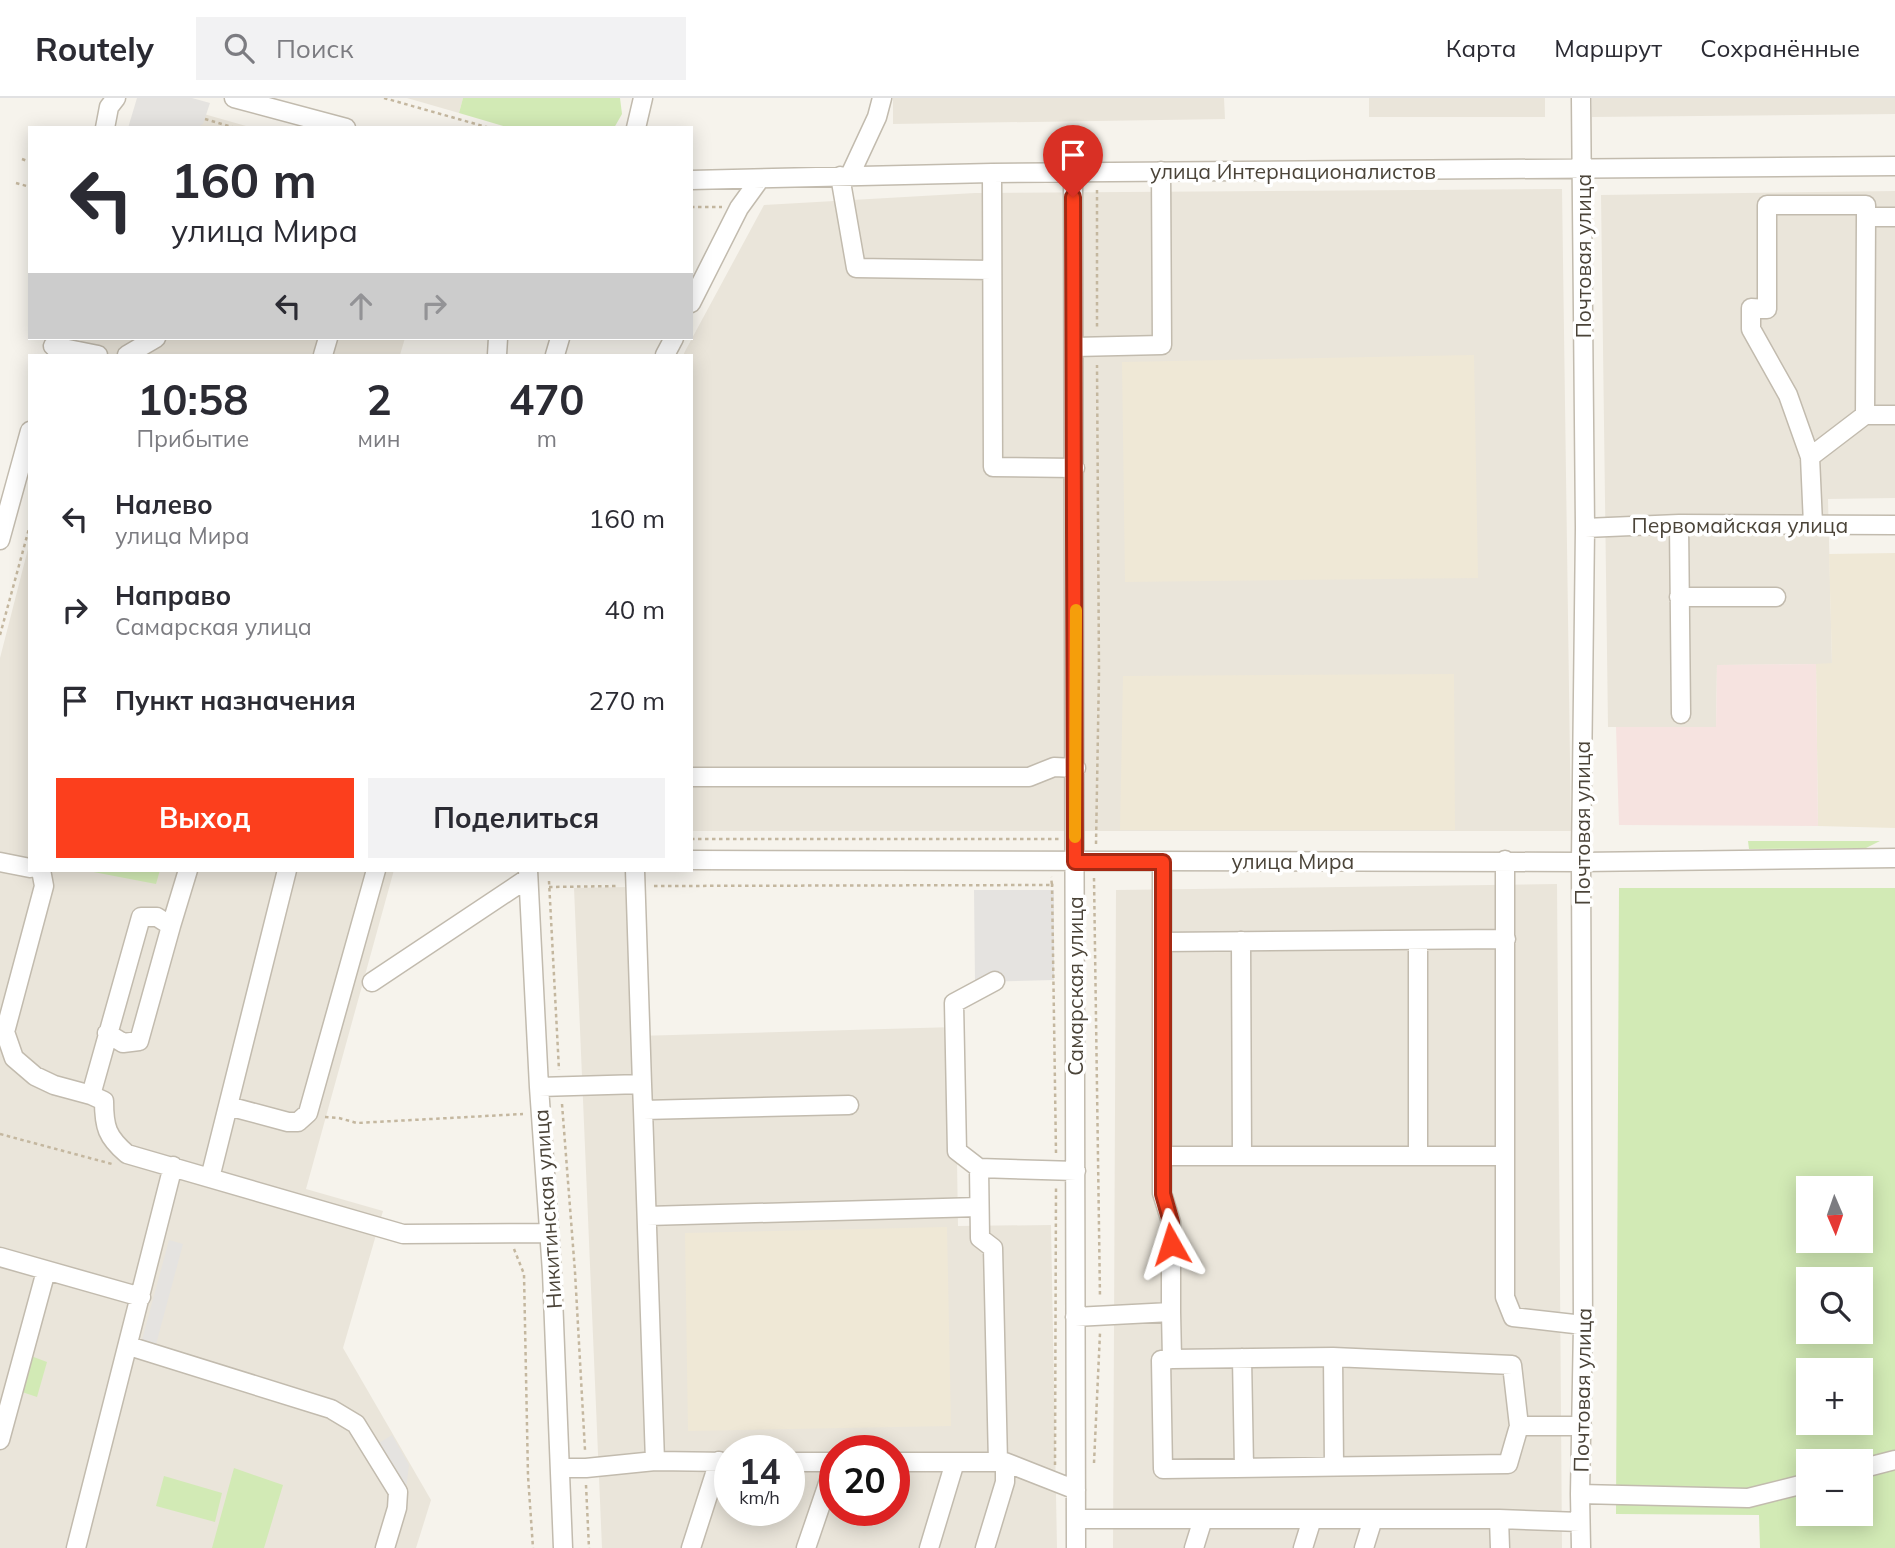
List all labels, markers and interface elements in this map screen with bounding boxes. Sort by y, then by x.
search box [196,17,686,80]
text: Routely [35,28,154,69]
icon: search [220,29,258,67]
text: Поиск [276,32,354,65]
text: Карта [1446,33,1516,63]
text: Маршрут [1554,33,1662,63]
text: Сохранённые [1700,33,1860,63]
pin [1043,125,1103,197]
icon: arrive [1054,136,1092,174]
text: 160 m [171,149,317,210]
icon: left [56,154,147,245]
street label: улица Интернационалистов [1150,158,1436,184]
street label: Почтовая улица [1570,174,1596,338]
text: улица Мира [171,210,358,250]
icon: left [269,287,307,325]
icon: ahead [342,287,380,325]
icon: right [415,287,453,325]
text: 10:58 [137,373,248,426]
text: 2 [366,373,392,426]
text: 470 [509,373,585,426]
text: Прибытие [136,424,249,453]
text: мин [358,424,401,453]
text: m [537,424,557,453]
text: Налево [115,488,213,521]
icon: left [56,500,94,538]
text: 160 m [589,502,665,535]
street label: Первомайская улица [1632,512,1848,538]
text: улица Мира [115,521,250,550]
text: Направо [115,579,231,612]
icon: right [56,591,94,629]
text: 40 m [604,593,665,626]
text: Самарская улица [115,612,312,641]
icon: arrive [56,682,94,720]
text: Пункт назначения [115,684,356,717]
text: 270 m [589,684,665,717]
street label: Почтовая улица [1569,741,1595,905]
button: Выход [56,778,354,858]
button: Поделиться [368,778,665,858]
street label: улица Мира [1232,848,1354,874]
street label: Самарская улица [1062,896,1088,1076]
street label: Никитинская улица [527,1108,567,1310]
north arrow [1796,1176,1872,1253]
map controls [1796,1176,1873,1526]
position arrow [1134,1207,1208,1281]
button: search [1796,1267,1873,1344]
street label: Почтовая улица [1568,1308,1596,1472]
button: + [1796,1358,1873,1435]
speed limit sign: 20 [819,1435,910,1526]
text: 14 [738,1449,781,1493]
button: − [1796,1449,1873,1526]
text: km/h [739,1486,780,1509]

